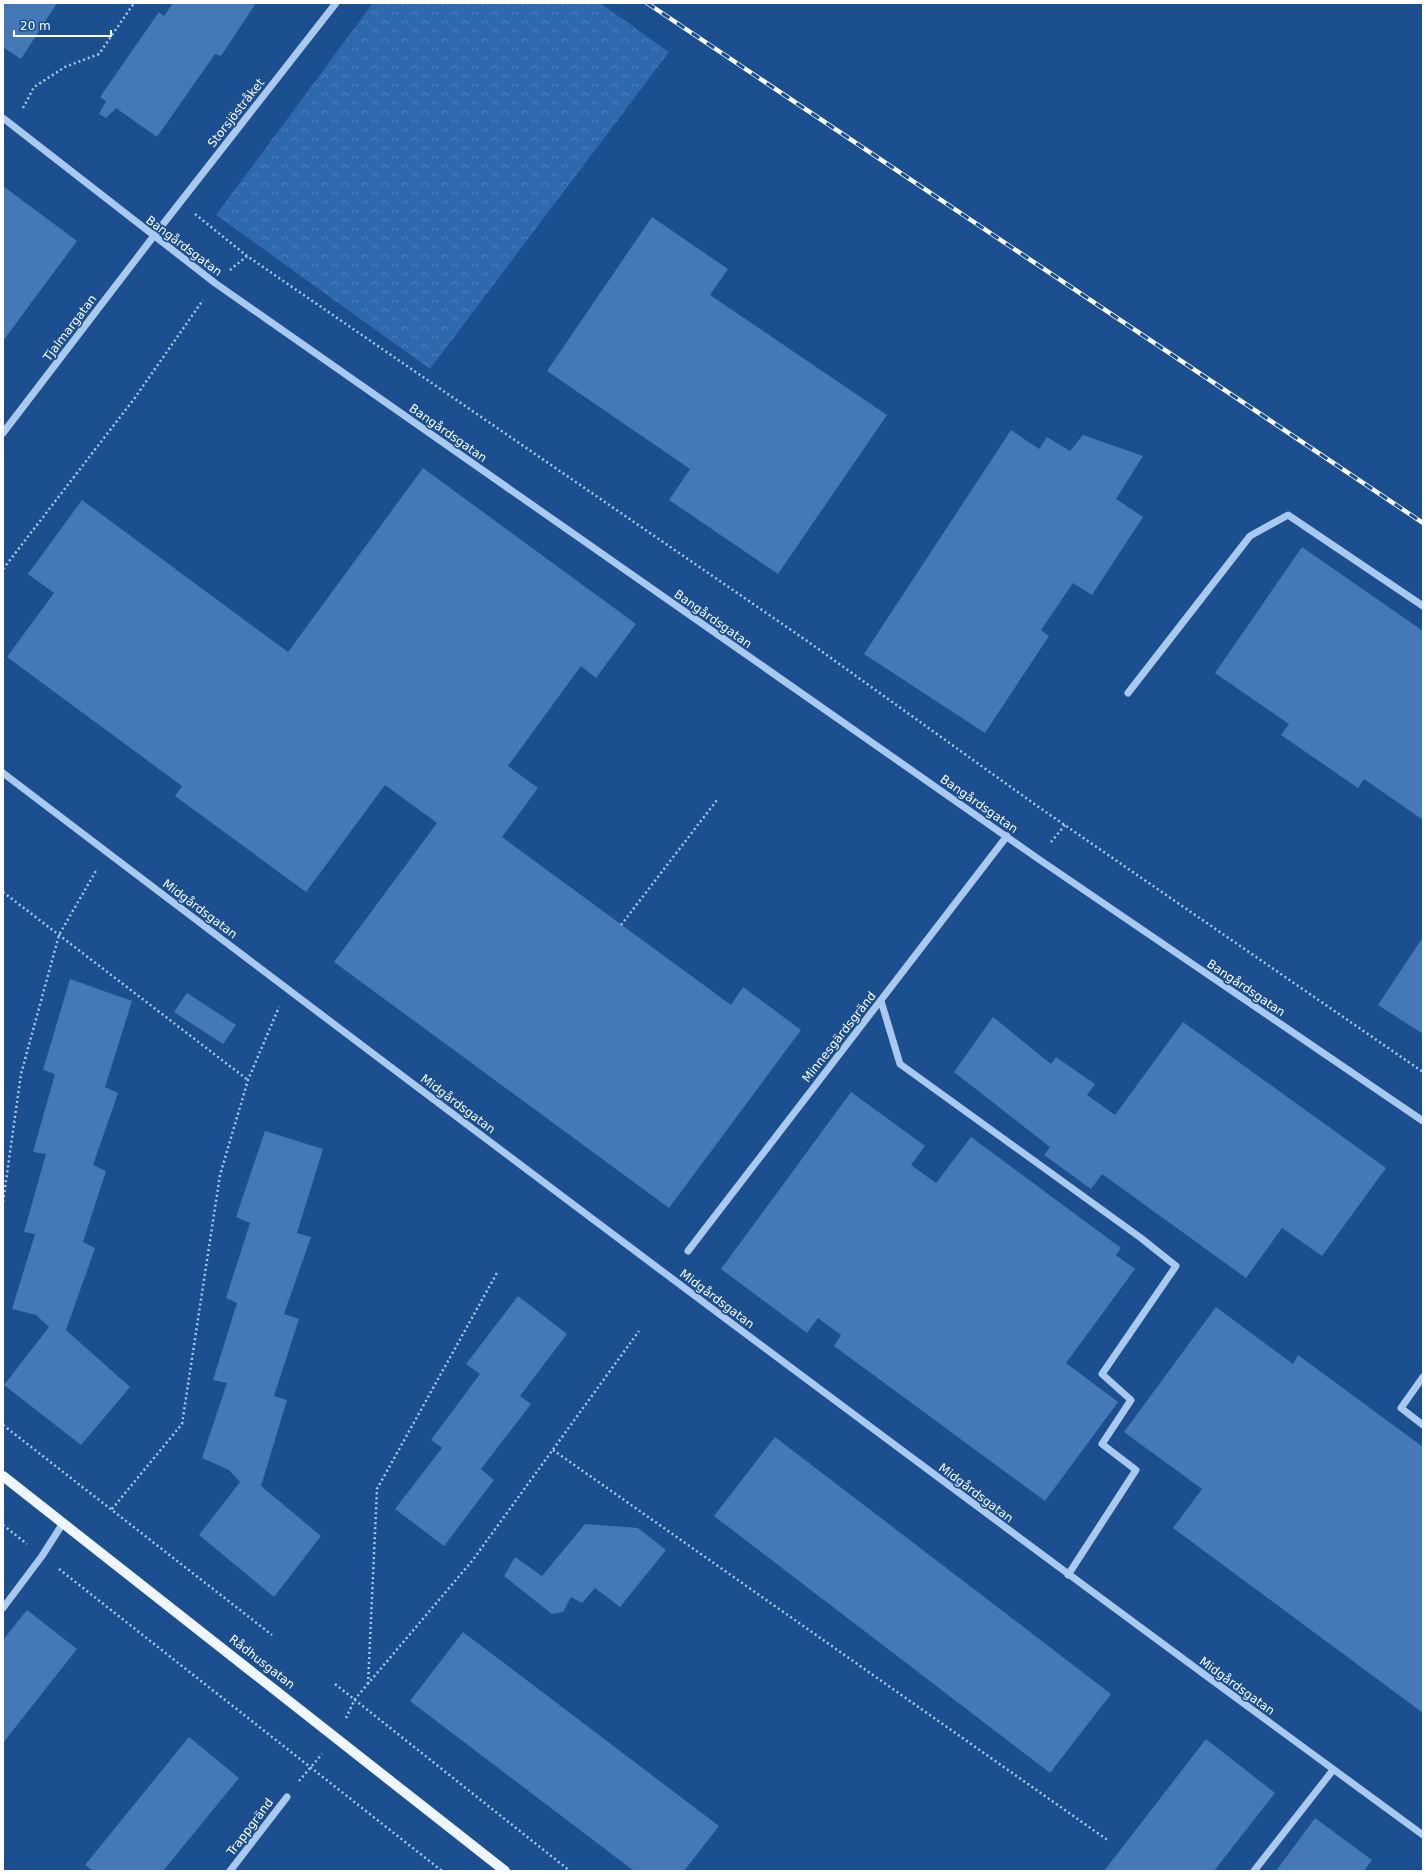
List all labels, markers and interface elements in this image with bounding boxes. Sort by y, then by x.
scale bar [14,12,111,38]
text: 20 m [20,19,51,33]
street label: Storsjöstråket [205,76,267,150]
street label: Bangårdsgatan [143,213,225,279]
street label: Tjalmargatan [40,292,100,365]
street label: Bangårdsgatan [407,401,489,465]
street label: Bangårdsgatan [672,587,754,651]
street label: Bangårdsgatan [938,772,1020,836]
street label: Midgårdsgatan [160,876,240,942]
street label: Bangårdsgatan [1204,957,1288,1019]
street label: Minnesgärdsgränd [799,989,879,1085]
street label: Midgårdsgatan [418,1071,498,1137]
street label: Midgårdsgatan [677,1266,757,1332]
street label: Midgårdsgatan [936,1460,1016,1526]
street label: Rådhusgatan [227,1632,297,1692]
street label: Midgårdsgatan [1197,1654,1277,1718]
street label: Trappgränd [223,1796,276,1859]

